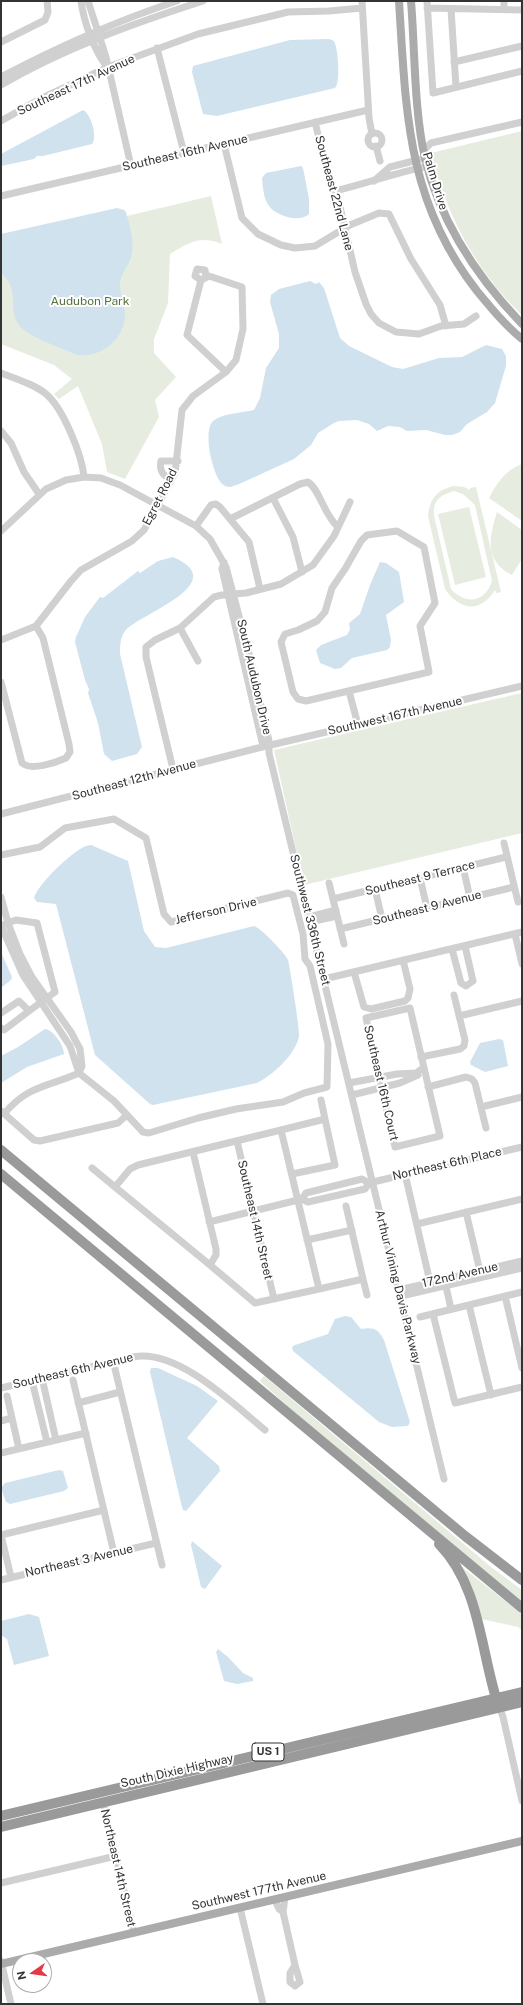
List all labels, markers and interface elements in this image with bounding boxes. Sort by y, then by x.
street label: Southeast 17th Avenue [15,51,137,119]
street label: Southeast 16th Avenue [121,132,249,174]
street label: Southeast 22nd Lane [312,134,356,252]
street label: Palm Drive [419,150,451,212]
park label: Audubon Park [51,294,129,308]
street label: Egret Road [140,466,180,528]
street label: South Audubon Drive [234,618,274,736]
street label: Southwest 167th Avenue [326,693,464,739]
street label: Southeast 12th Avenue [70,756,198,804]
street label: Southwest 336th Street [287,853,333,987]
street label: Southeast 9 Terrace [364,857,476,899]
street label: Southeast 9 Avenue [371,887,483,929]
street label: Jefferson Drive [174,895,258,927]
street label: Southeast 16th Court [361,1024,401,1142]
street label: Northeast 6th Place [391,1144,503,1184]
street label: Southeast 14th Street [234,1159,276,1281]
street label: Arthur Vining Davis Parkway [372,1208,424,1366]
street label: 172nd Avenue [421,1259,499,1291]
street label: Southeast 6th Avenue [11,1350,135,1392]
street label: Northeast 3 Avenue [24,1542,134,1580]
road number: US 1 [252,1743,284,1761]
street label: South Dixie Highway [119,1751,235,1791]
street label: Northeast 14th Street [97,1808,139,1928]
street label: Southwest 177th Avenue [190,1868,328,1914]
north arrow [12,1953,52,1993]
text: N [14,1970,28,1981]

